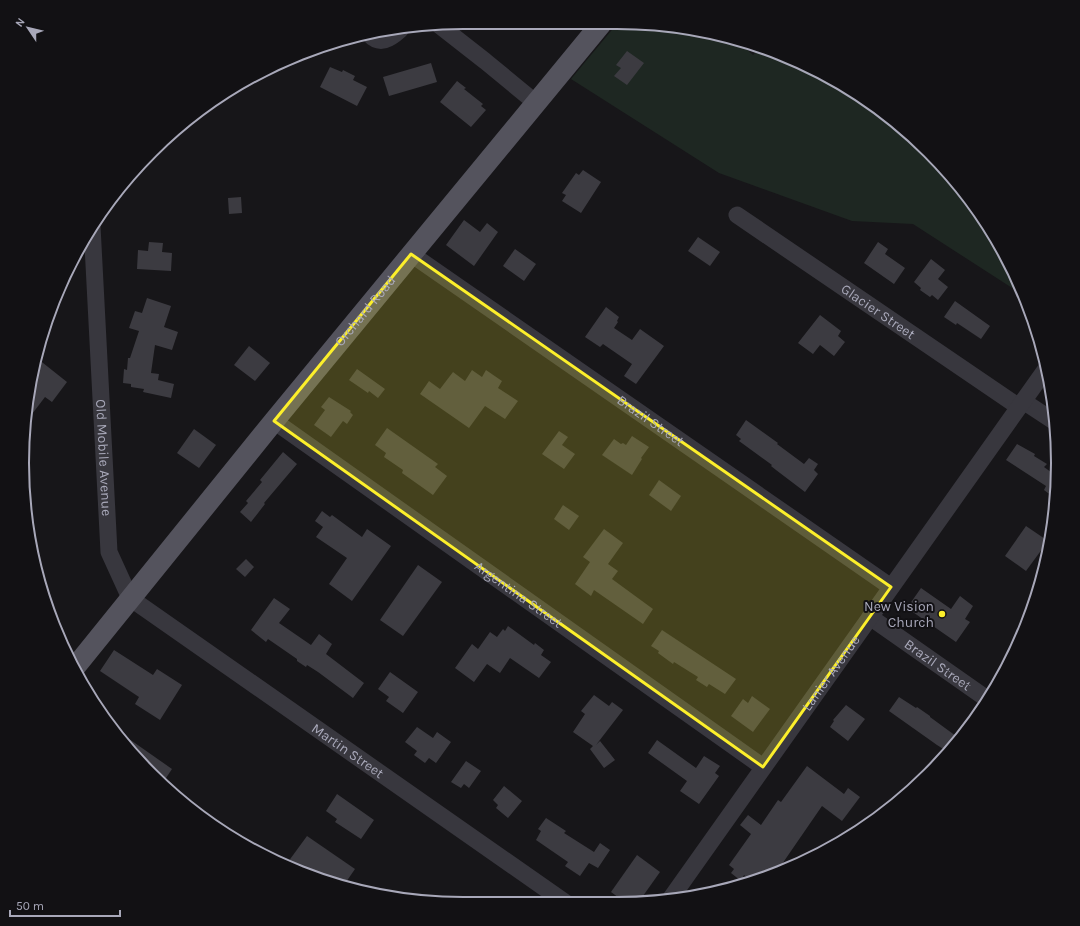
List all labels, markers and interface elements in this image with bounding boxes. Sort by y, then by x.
north arrow [8,8,48,48]
text: N [13,16,28,30]
street label: Orchard Road [331,272,399,350]
street label: Glacier Street [838,280,918,343]
street label: Brazil Street [614,392,688,450]
street label: Old Mobile Avenue [92,399,115,517]
street label: Argentina Street [471,558,566,632]
place label: New Vision Church [864,598,934,631]
marker: New Vision Church [937,609,947,619]
street label: Lanier Avenue [798,632,864,714]
street label: Brazil Street [901,636,975,694]
street label: Martin Street [308,720,387,782]
scale bar [10,892,120,918]
text: 50 m [16,899,44,913]

